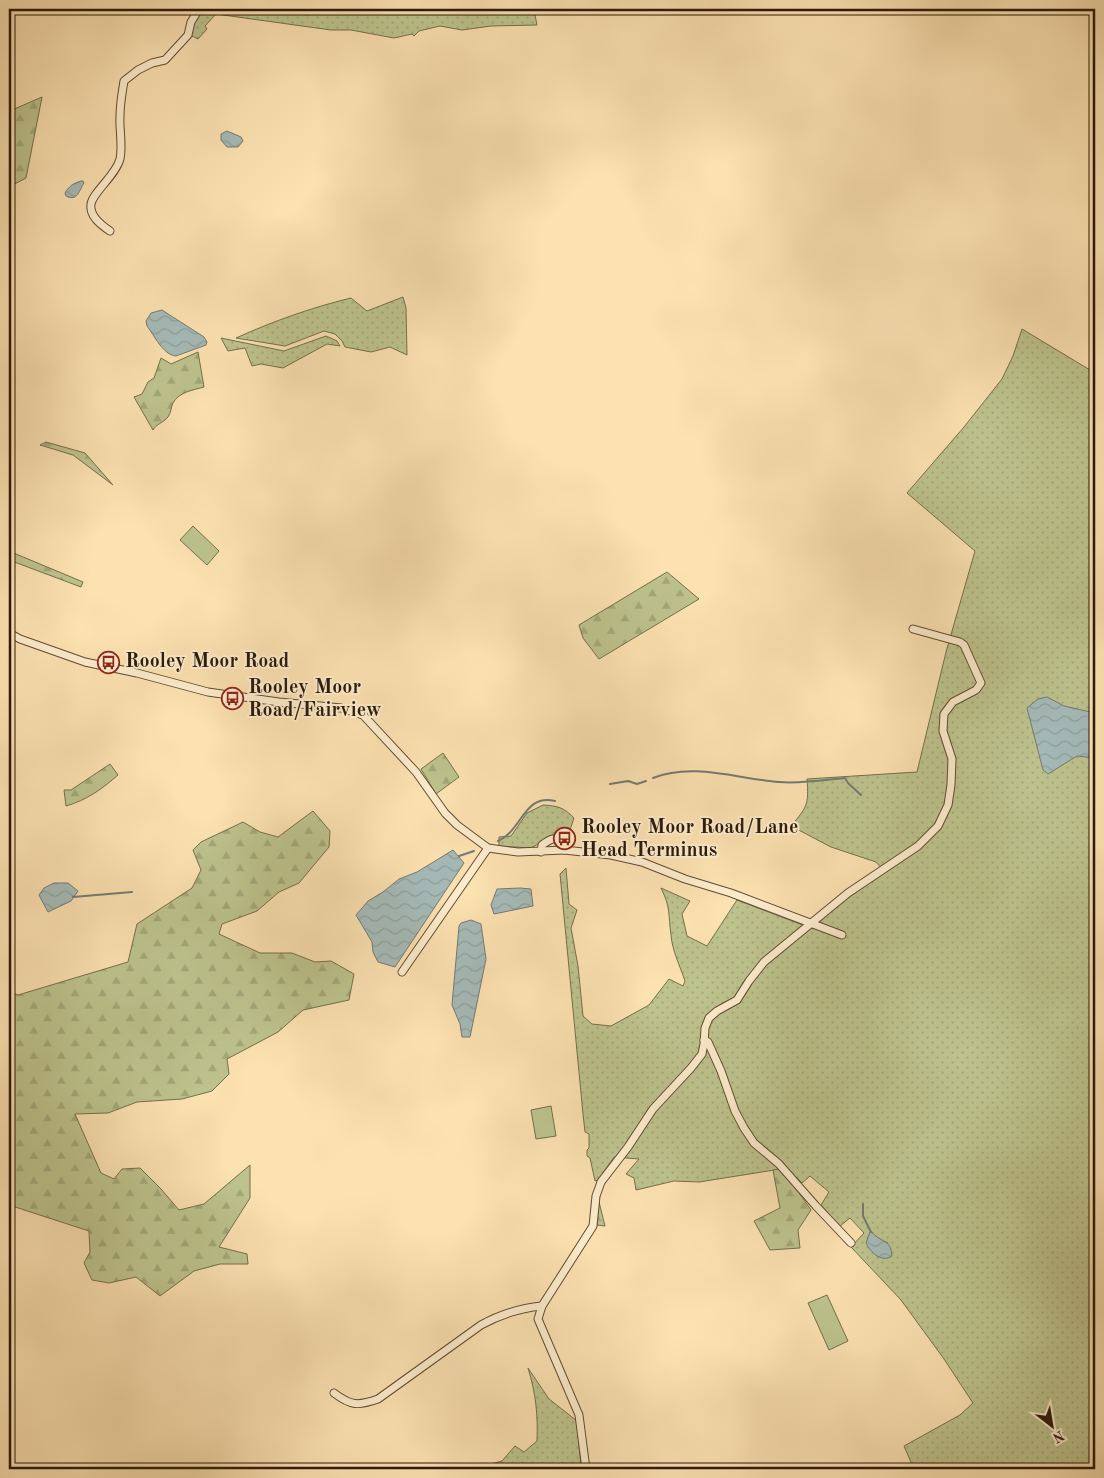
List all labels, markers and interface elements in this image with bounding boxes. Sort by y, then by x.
bus stop icon: Rooley Moor Road [97,650,121,674]
place label: Rooley Moor Road [125,652,290,672]
place label: Rooley Moor Road/Fairview [248,678,382,721]
bus stop icon: Rooley Moor Road/Fairview [220,687,244,711]
place label: Rooley Moor Road/Lane Head Terminus [581,818,798,861]
bus stop icon: Rooley Moor Road/Lane Head Terminus [553,827,577,851]
north arrow [1026,1400,1076,1450]
text: N [1050,1428,1066,1445]

